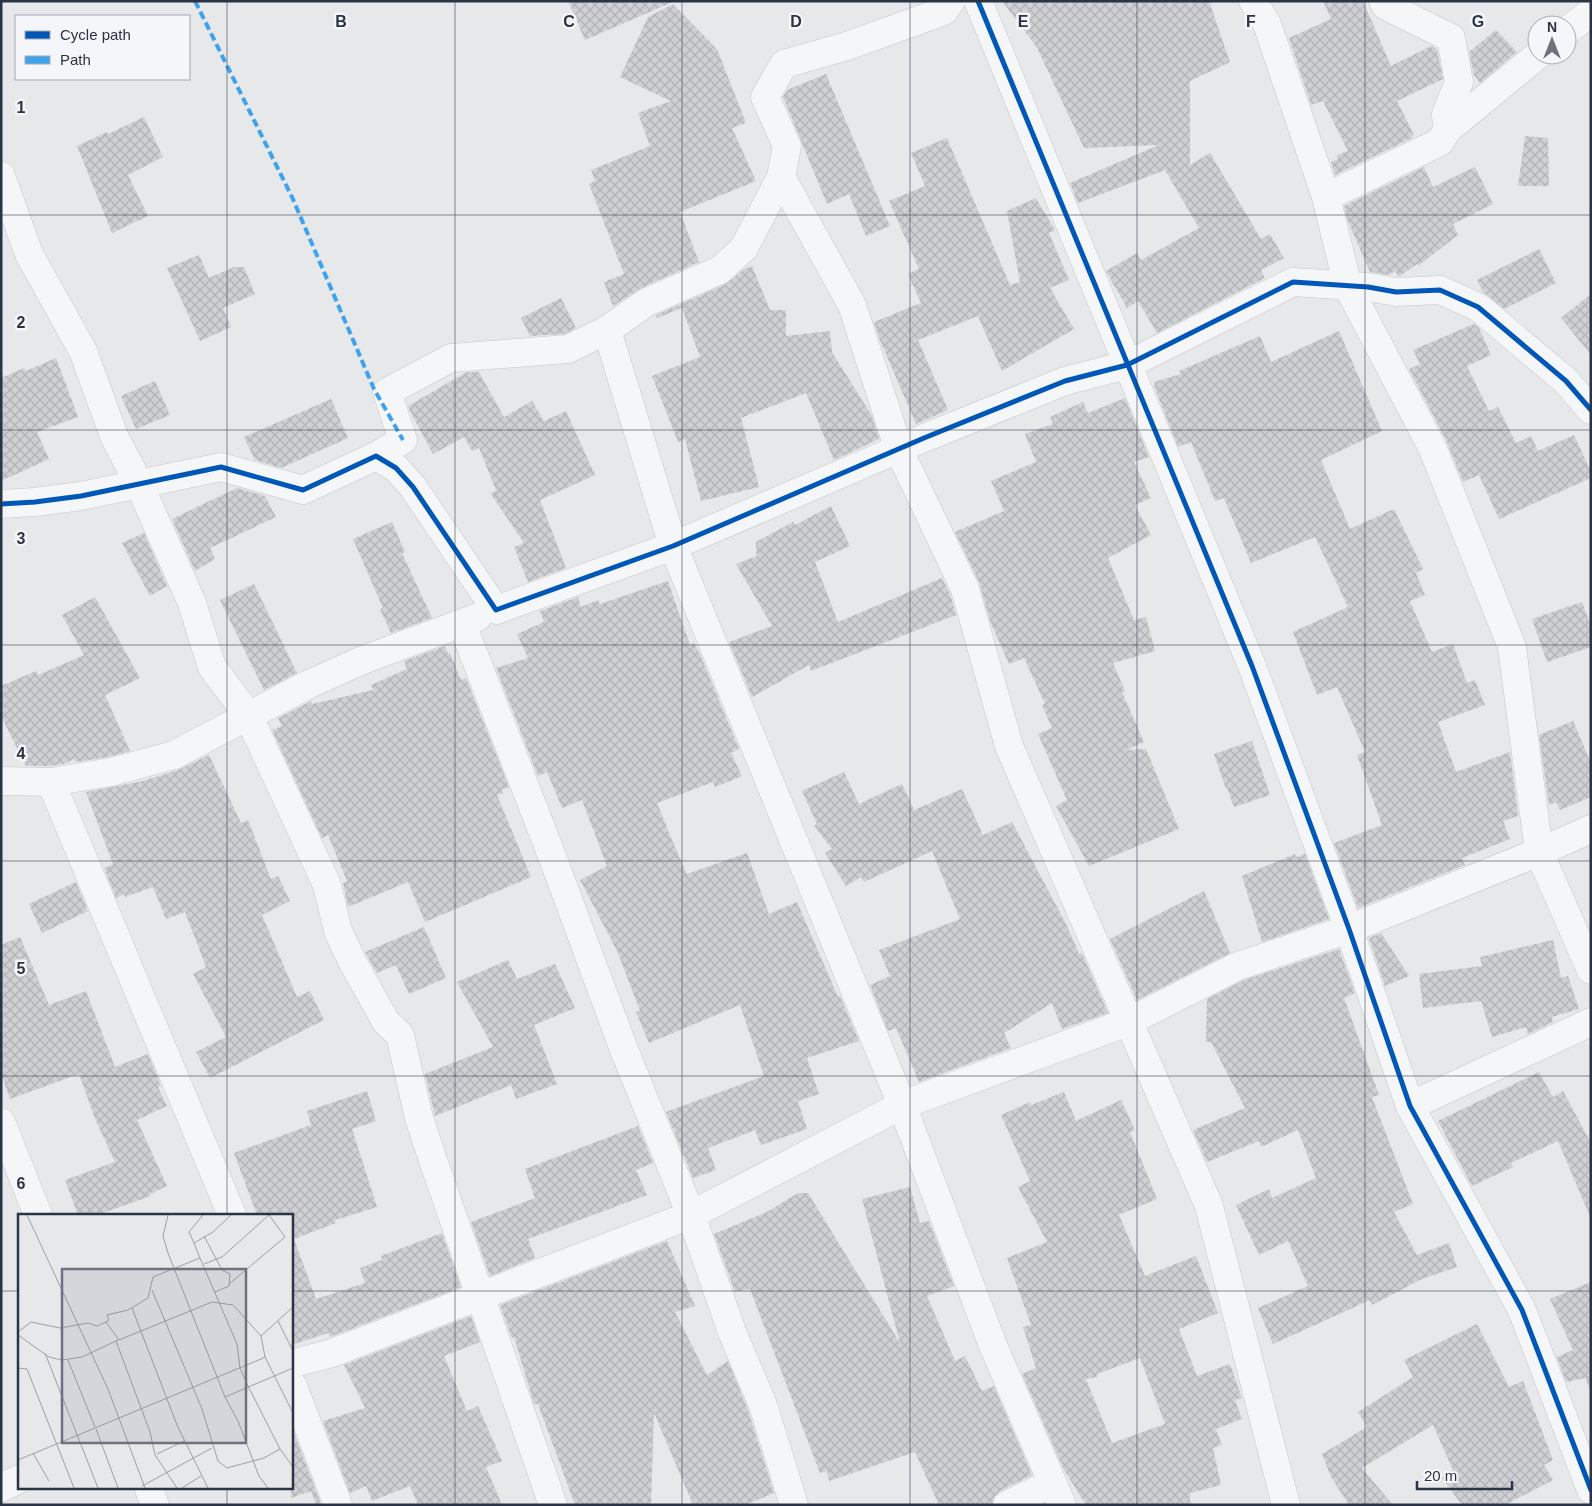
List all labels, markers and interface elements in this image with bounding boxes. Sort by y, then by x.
text: B [335,13,347,30]
text: C [563,13,575,30]
text: D [790,13,802,30]
text: E [1018,13,1029,30]
text: F [1246,13,1256,30]
text: G [1472,13,1484,30]
legend [15,15,190,80]
north arrow [1527,15,1577,65]
text: N [1547,19,1557,35]
text: Cycle path [60,26,131,43]
text: Path [60,51,91,68]
text: 1 [17,99,26,116]
text: 2 [17,314,26,331]
text: 3 [17,530,26,547]
text: 4 [17,745,26,762]
text: 5 [17,960,26,977]
text: 6 [17,1175,26,1192]
inset map [18,1214,292,1488]
scale bar [1417,1458,1512,1490]
text: 20 m [1424,1467,1457,1484]

